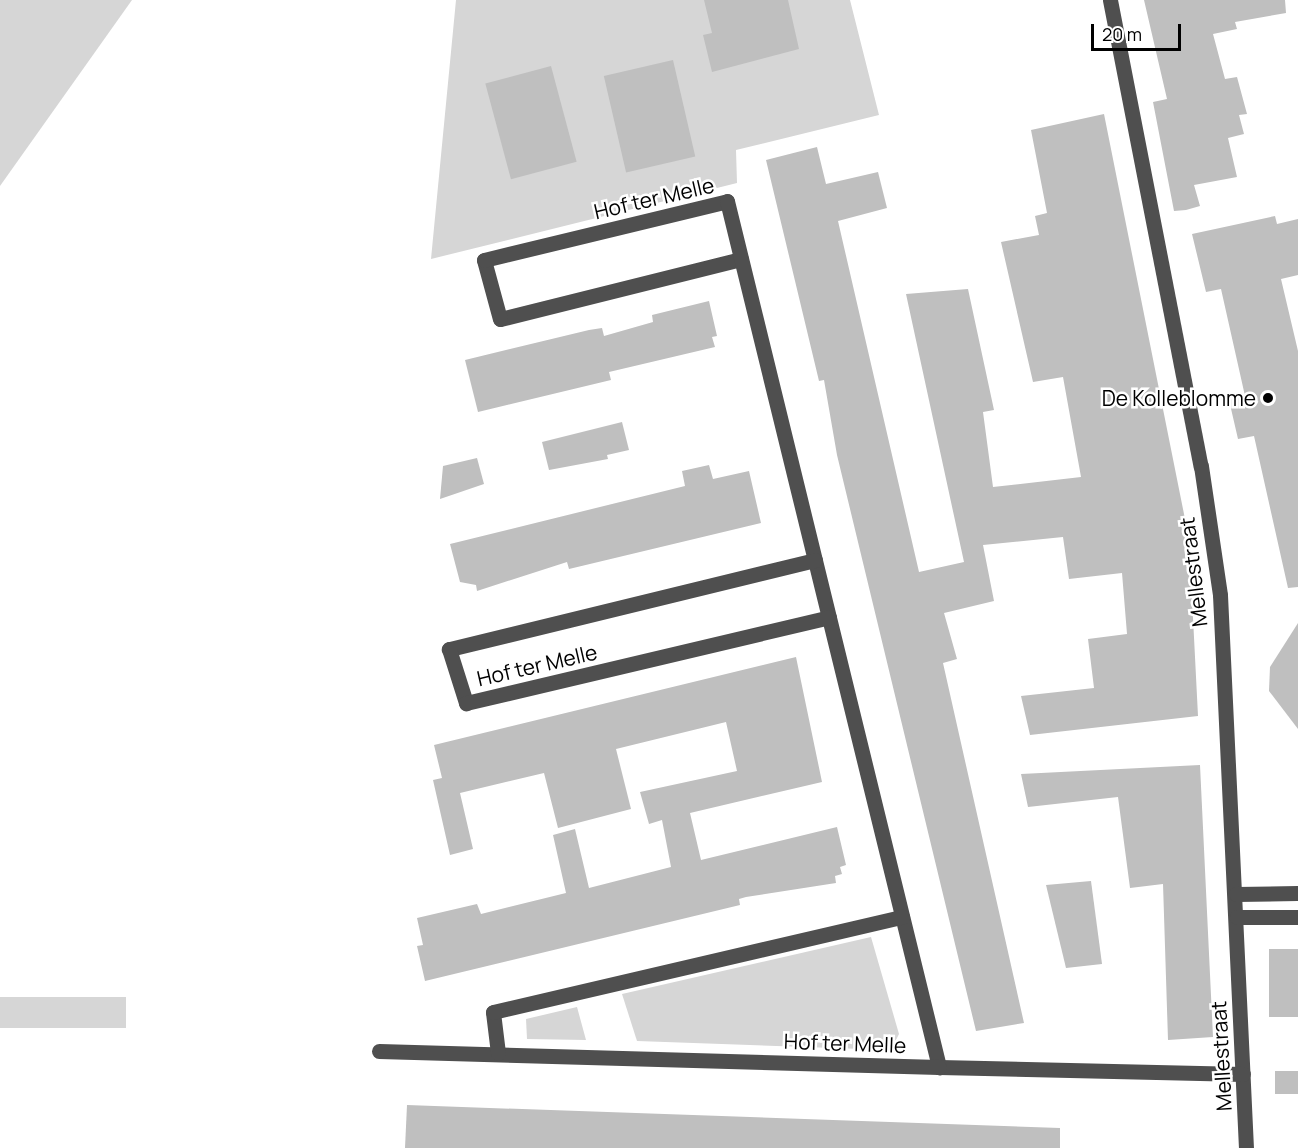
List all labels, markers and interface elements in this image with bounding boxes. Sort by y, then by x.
scale bar [1094,12,1184,50]
text: 20 m [1102,22,1142,46]
street label: Hof ter Melle [591,172,717,224]
place label: De Kolleblomme [1102,385,1256,411]
marker: De Kolleblomme [1261,391,1275,405]
street label: Mellestraat [1174,516,1212,628]
street label: Hof ter Melle [474,639,600,691]
street label: Mellestraat [1206,1000,1236,1112]
street label: Hof ter Melle [783,1028,907,1058]

